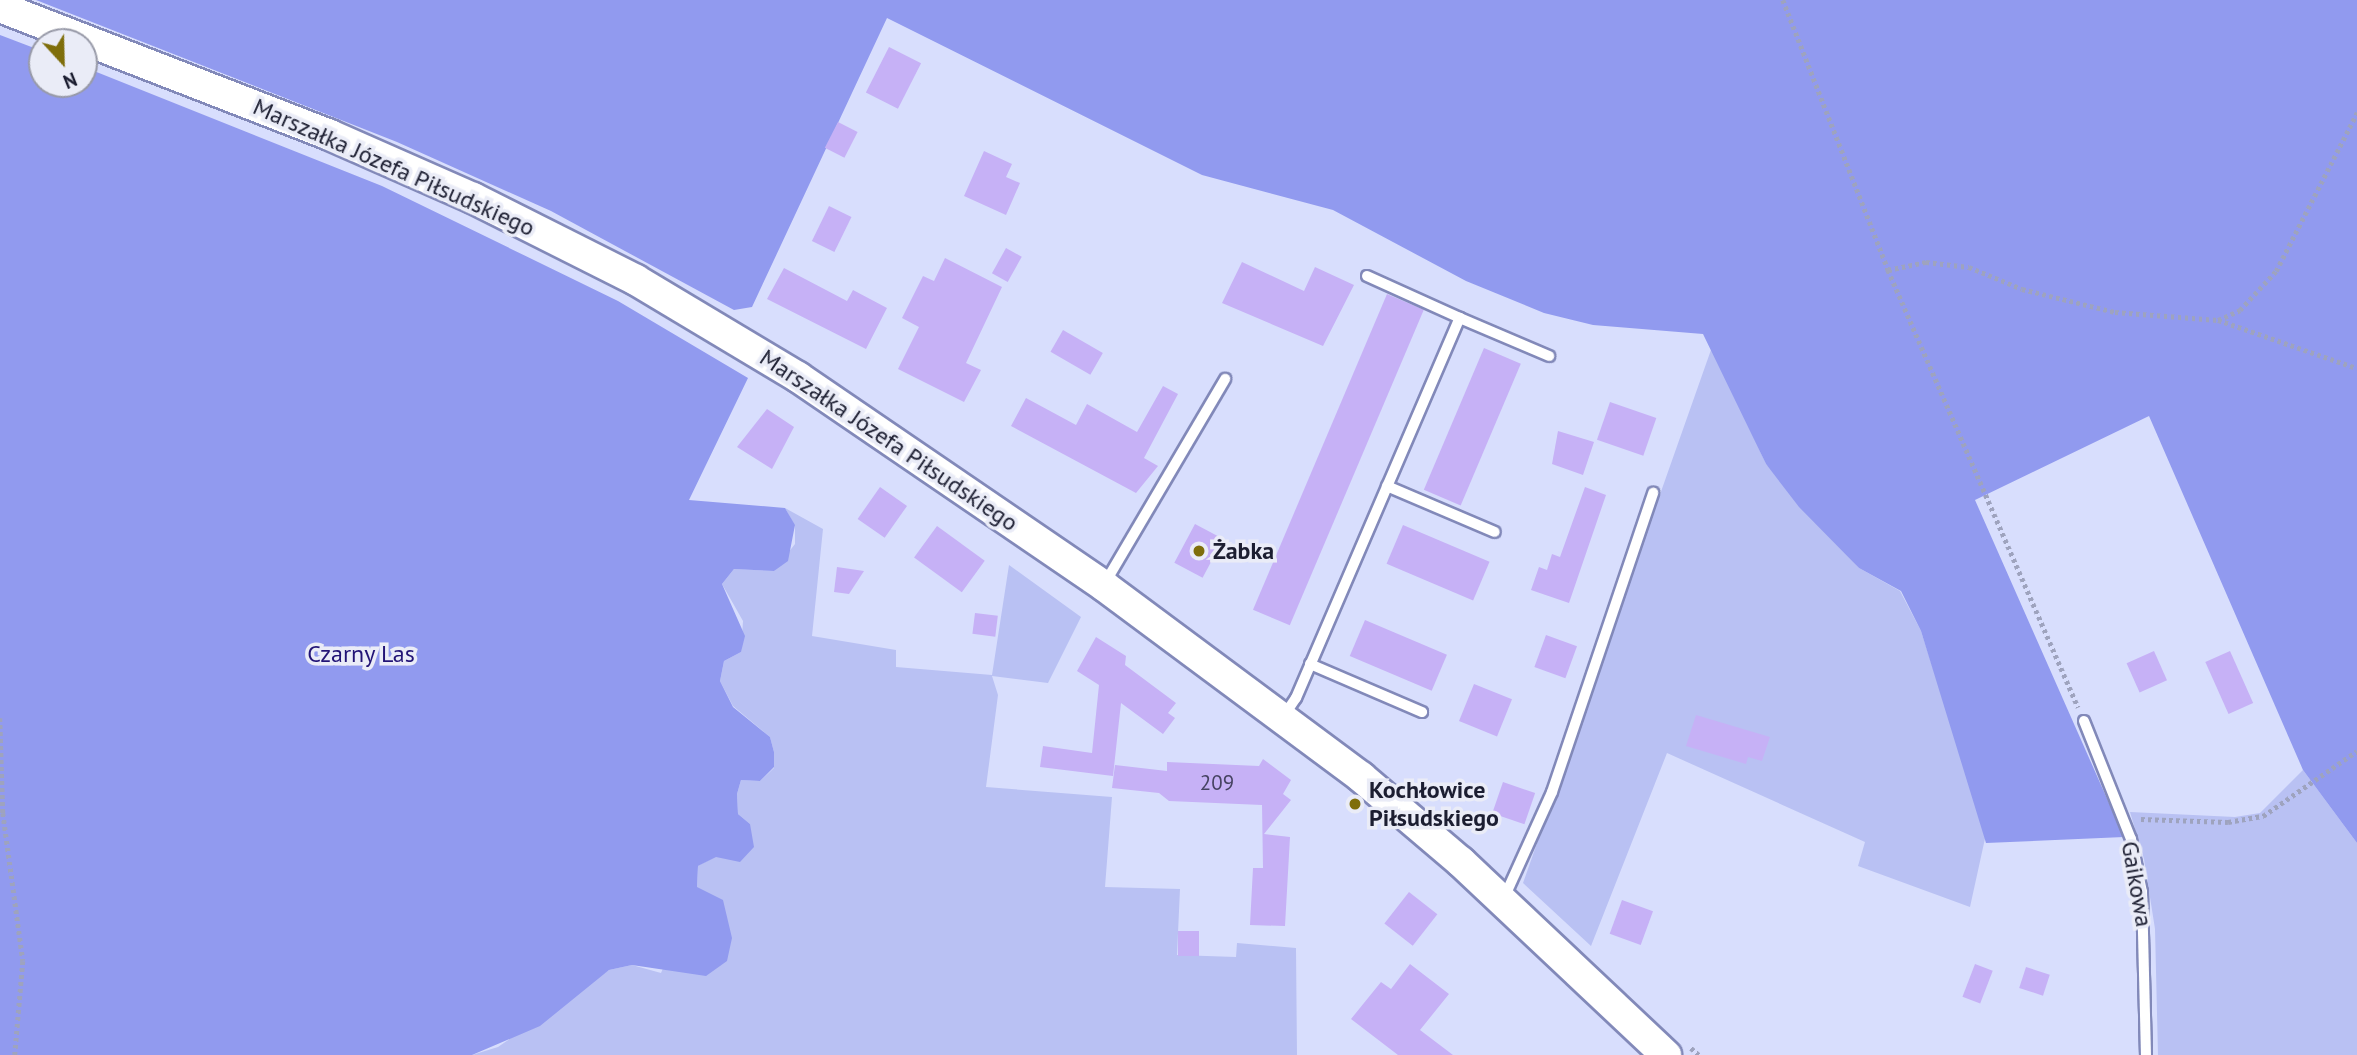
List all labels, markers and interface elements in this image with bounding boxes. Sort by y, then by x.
north arrow [28,28,98,98]
text: N [60,67,80,94]
street label: Marszałka Józefa Piłsudskiego [249,92,539,242]
street label: Marszałka Józefa Piłsudskiego [754,343,1024,537]
place label: Żabka [1213,537,1274,565]
marker: Żabka [1191,543,1207,559]
park label: Czarny Las [307,640,415,668]
house number: 209 [1200,770,1234,796]
place label: Kochłowice Piłsudskiego [1369,776,1499,832]
marker: Kochłowice Piłsudskiego [1347,796,1363,812]
street label: Gaikowa [2115,839,2159,929]

